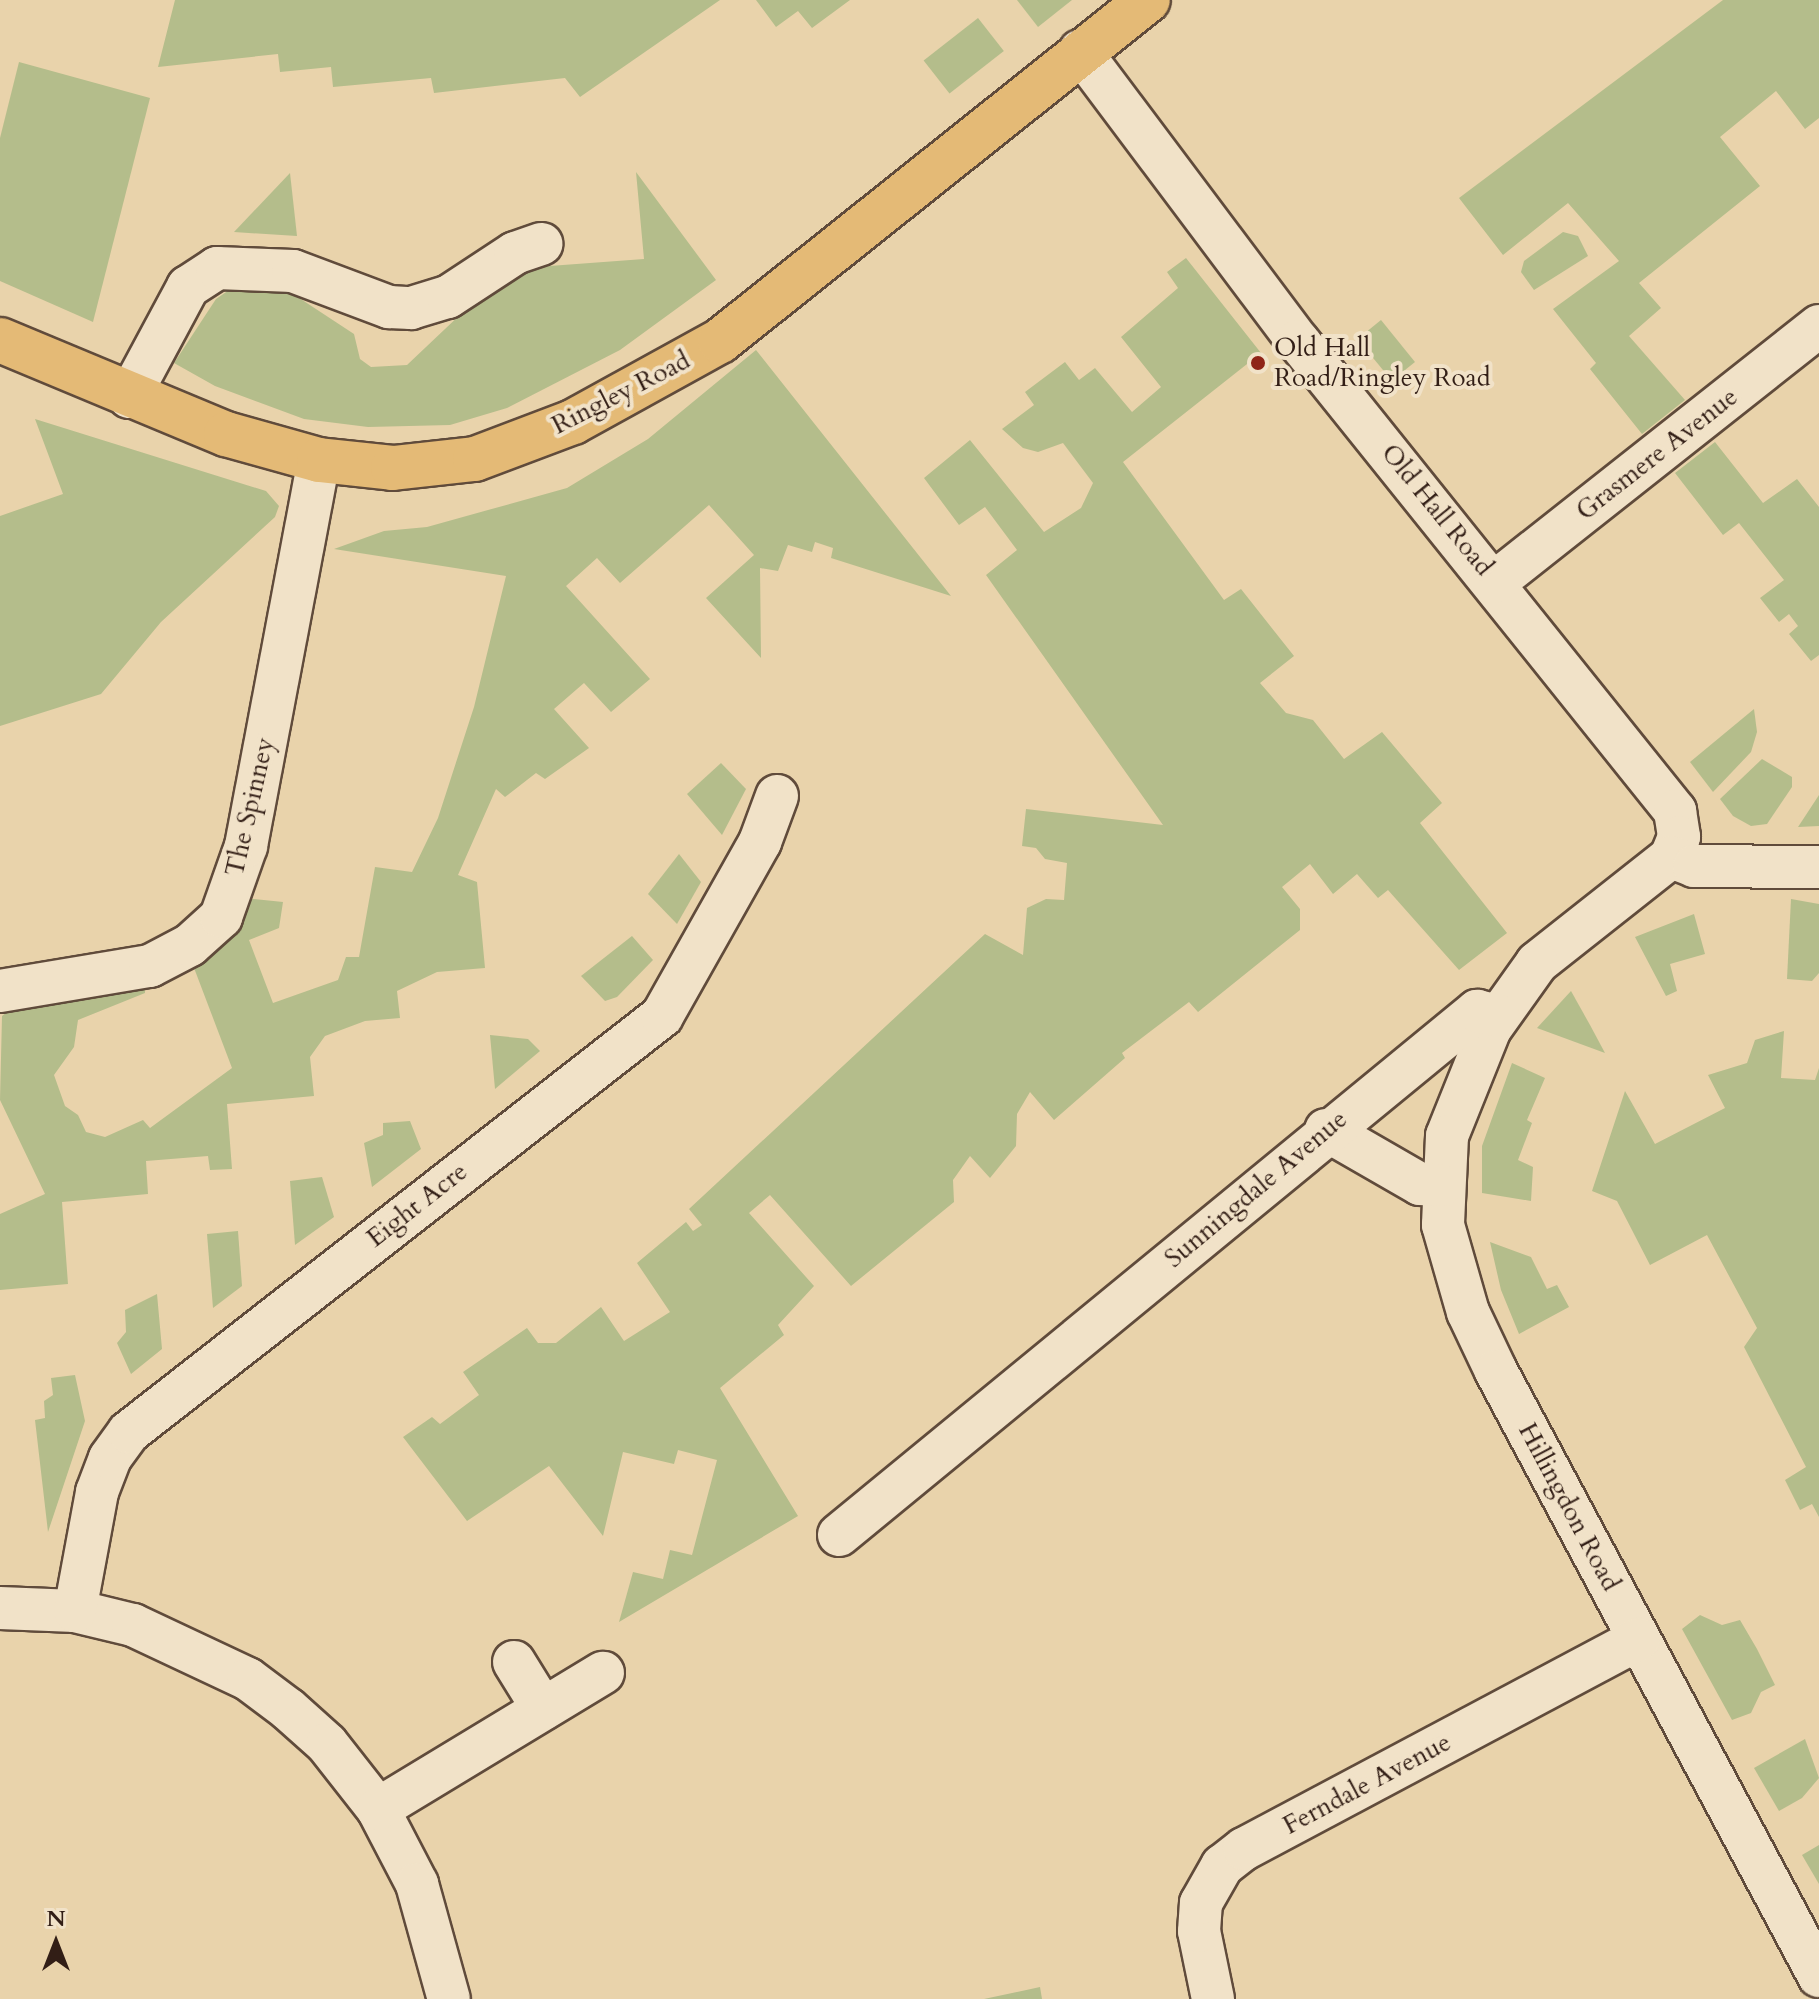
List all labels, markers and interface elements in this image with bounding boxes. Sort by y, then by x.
place label: Old Hall Road/Ringley Road [1274,332,1491,394]
street label: Ringley Road [547,345,695,441]
marker: Old Hall Road/Ringley Road [1249,354,1267,372]
street label: Grasmere Avenue [1570,381,1744,527]
street label: Old Hall Road [1374,438,1500,582]
street label: The Spinney [219,735,281,879]
street label: Sunningdale Avenue [1159,1104,1353,1274]
street label: Eight Acre [360,1156,474,1254]
street label: Hillingdon Road [1512,1418,1626,1596]
street label: Ferndale Avenue [1278,1727,1456,1841]
north arrow [16,1903,96,1983]
text: N [46,1904,66,1934]

